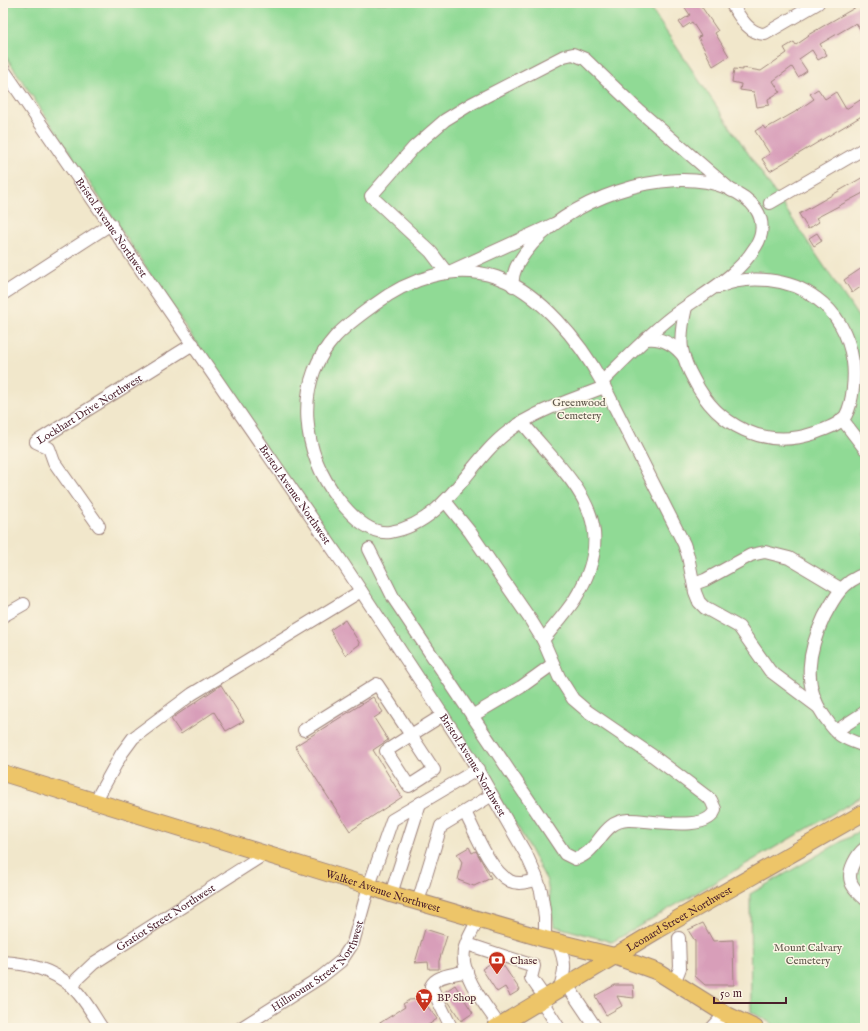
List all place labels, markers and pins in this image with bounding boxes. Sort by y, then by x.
bank icon: Chase [487,950,507,975]
place label: Chase [510,954,537,968]
supermarket icon: BP Shop [414,987,434,1012]
place label: BP Shop [437,991,476,1005]

